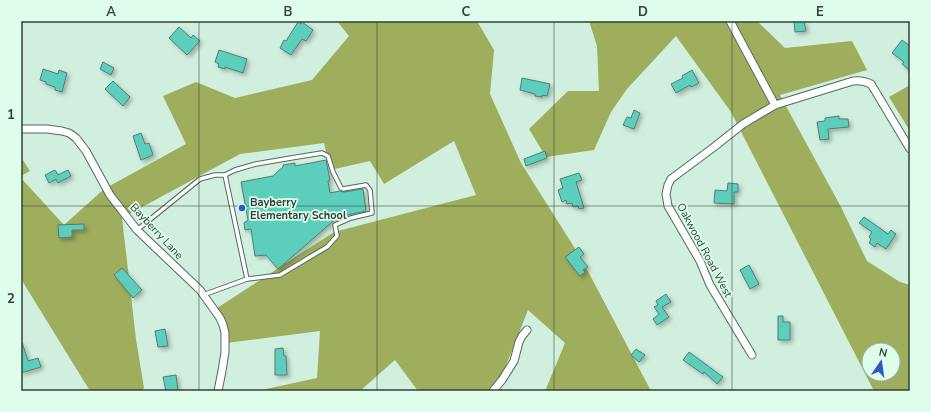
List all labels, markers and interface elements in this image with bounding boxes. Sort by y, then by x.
text: A [106,3,116,21]
text: B [284,3,293,21]
text: C [462,3,471,21]
text: D [638,3,648,21]
text: E [816,3,824,21]
text: 1 [7,106,15,124]
place label: Bayberry Elementary School [250,195,347,223]
street label: Bayberry Lane [127,200,187,263]
street label: Oakwood Road West [673,200,736,300]
marker: Bayberry Elementary School [237,203,247,213]
text: 2 [7,290,15,308]
north arrow [861,342,901,382]
text: N [877,345,889,361]

